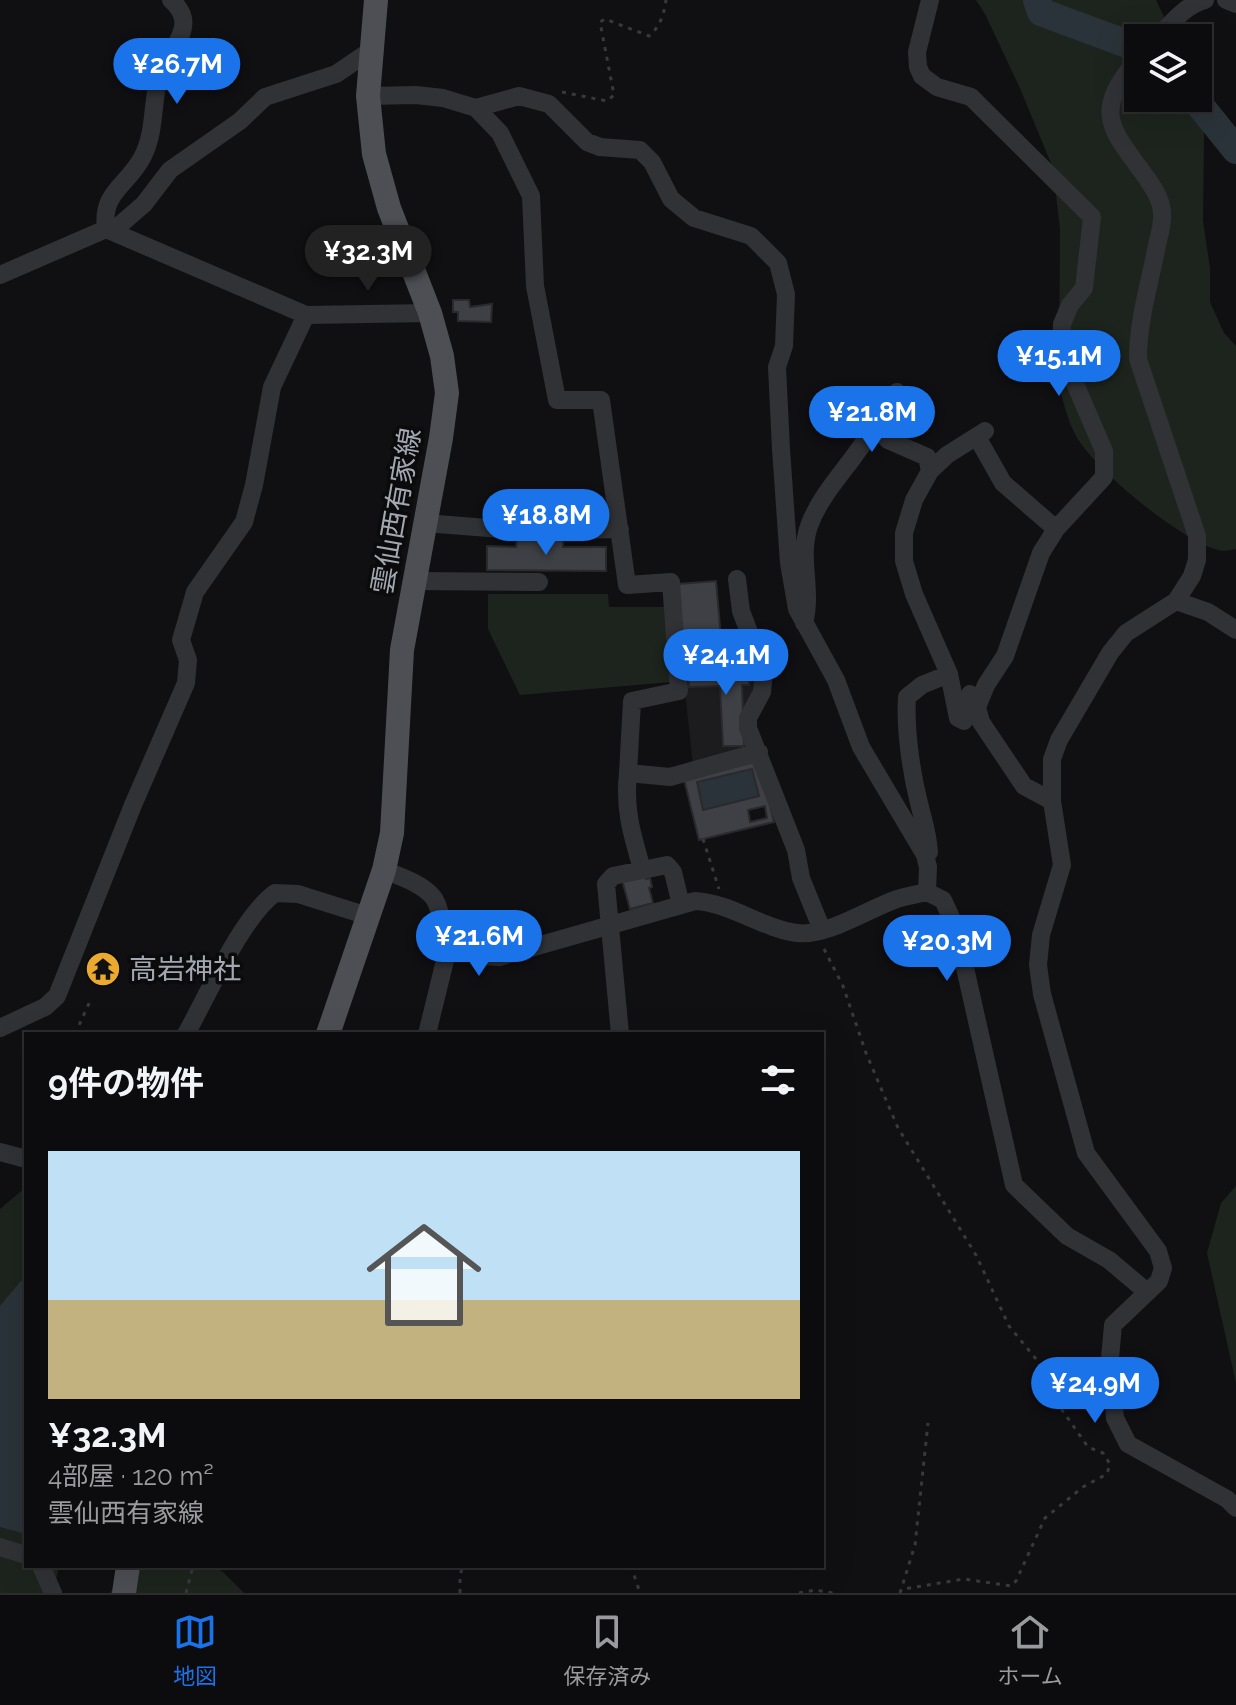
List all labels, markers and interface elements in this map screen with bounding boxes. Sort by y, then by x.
map controls [1124,24,1212,112]
button: layers [1124,24,1212,112]
pin: ¥26.7M [112,38,242,106]
text: ¥26.7M [131,49,223,79]
pin: ¥32.3M [303,225,433,293]
text: ¥32.3M [323,236,413,266]
pin: ¥15.1M [994,330,1124,398]
text: ¥15.1M [1016,341,1102,371]
pin: ¥21.8M [807,386,937,454]
text: ¥21.8M [827,397,917,427]
street label: 雲仙西有家線 [366,425,427,597]
pin: ¥18.8M [481,489,611,557]
text: ¥18.8M [500,500,592,530]
pin: ¥24.1M [661,629,791,697]
text: ¥24.1M [681,640,771,670]
pin: ¥21.6M [414,910,544,978]
pin: ¥20.3M [882,915,1012,983]
text: ¥21.6M [434,921,524,951]
text: ¥20.3M [901,926,993,956]
temple icon: 高岩神社 [84,950,122,988]
place label: 高岩神社 [129,953,241,986]
icon: filters [756,1058,800,1102]
text: 9件の物件 [48,1063,204,1103]
icon: home [352,1203,496,1347]
pin: ¥24.9M [1030,1357,1160,1425]
text: ¥24.9M [1049,1368,1141,1398]
text: ¥32.3M [48,1415,166,1455]
text: 4部屋 · 120 m² [48,1461,214,1491]
text: 雲仙西有家線 [48,1498,204,1528]
tab: 地図 [173,1610,217,1690]
tab: 保存済み [563,1610,651,1690]
tab: ホーム [998,1610,1063,1690]

